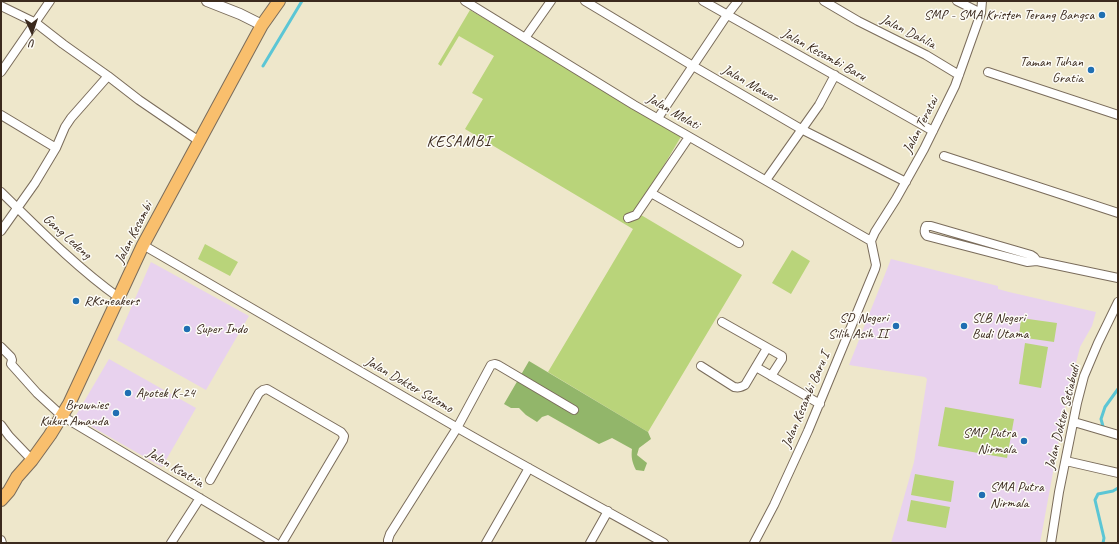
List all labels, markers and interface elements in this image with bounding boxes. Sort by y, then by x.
place label: SMP - SMA Kristen Terang Bangsa [924,7,1094,23]
marker: SMP - SMA Kristen Terang Bangsa [1097,10,1107,20]
street label: Jalan Dahlia [878,11,938,53]
north arrow [12,12,52,52]
street label: Jalan Kesambi Baru [779,25,869,85]
text: U [30,37,36,51]
place label: Taman Tuhan Gratia [1020,54,1083,86]
street label: Jalan Mawar [719,61,781,107]
marker: Taman Tuhan Gratia [1086,65,1096,75]
street label: Jalan Melati [644,90,702,134]
street label: Jalan Teratai [900,94,942,156]
district label: KESAMBI [427,132,491,152]
street label: Jalan Kesambi [111,200,157,266]
street label: Gang Ledeng [39,211,95,263]
place label: RKsneakers [84,293,139,309]
marker: RKsneakers [71,296,81,306]
place label: SD Negeri Silih Asih II [828,310,888,342]
place label: SLB Negeri Budi Utama [972,310,1028,342]
place label: Super Indo [195,321,247,337]
marker: SD Negeri Silih Asih II [891,321,901,331]
marker: SLB Negeri Budi Utama [959,321,969,331]
marker: Super Indo [182,324,192,334]
street label: Jalan Kesambi Baru I [778,350,834,450]
street label: Jalan Dokter Sutomo [362,353,456,417]
street label: Jalan Dokter Setiabudi [1042,363,1084,471]
place label: Apotek K-24 [136,385,195,401]
marker: Apotek K-24 [123,388,133,398]
place label: Brownies Kukus Amanda [40,397,108,430]
marker: Brownies Kukus Amanda [111,408,121,418]
place label: SMP Putra Nirmala [963,425,1016,458]
marker: SMP Putra Nirmala [1019,436,1029,446]
street label: Jalan Ksatria [144,445,206,491]
place label: SMA Putra Nirmala [990,479,1044,512]
marker: SMA Putra Nirmala [977,490,987,500]

